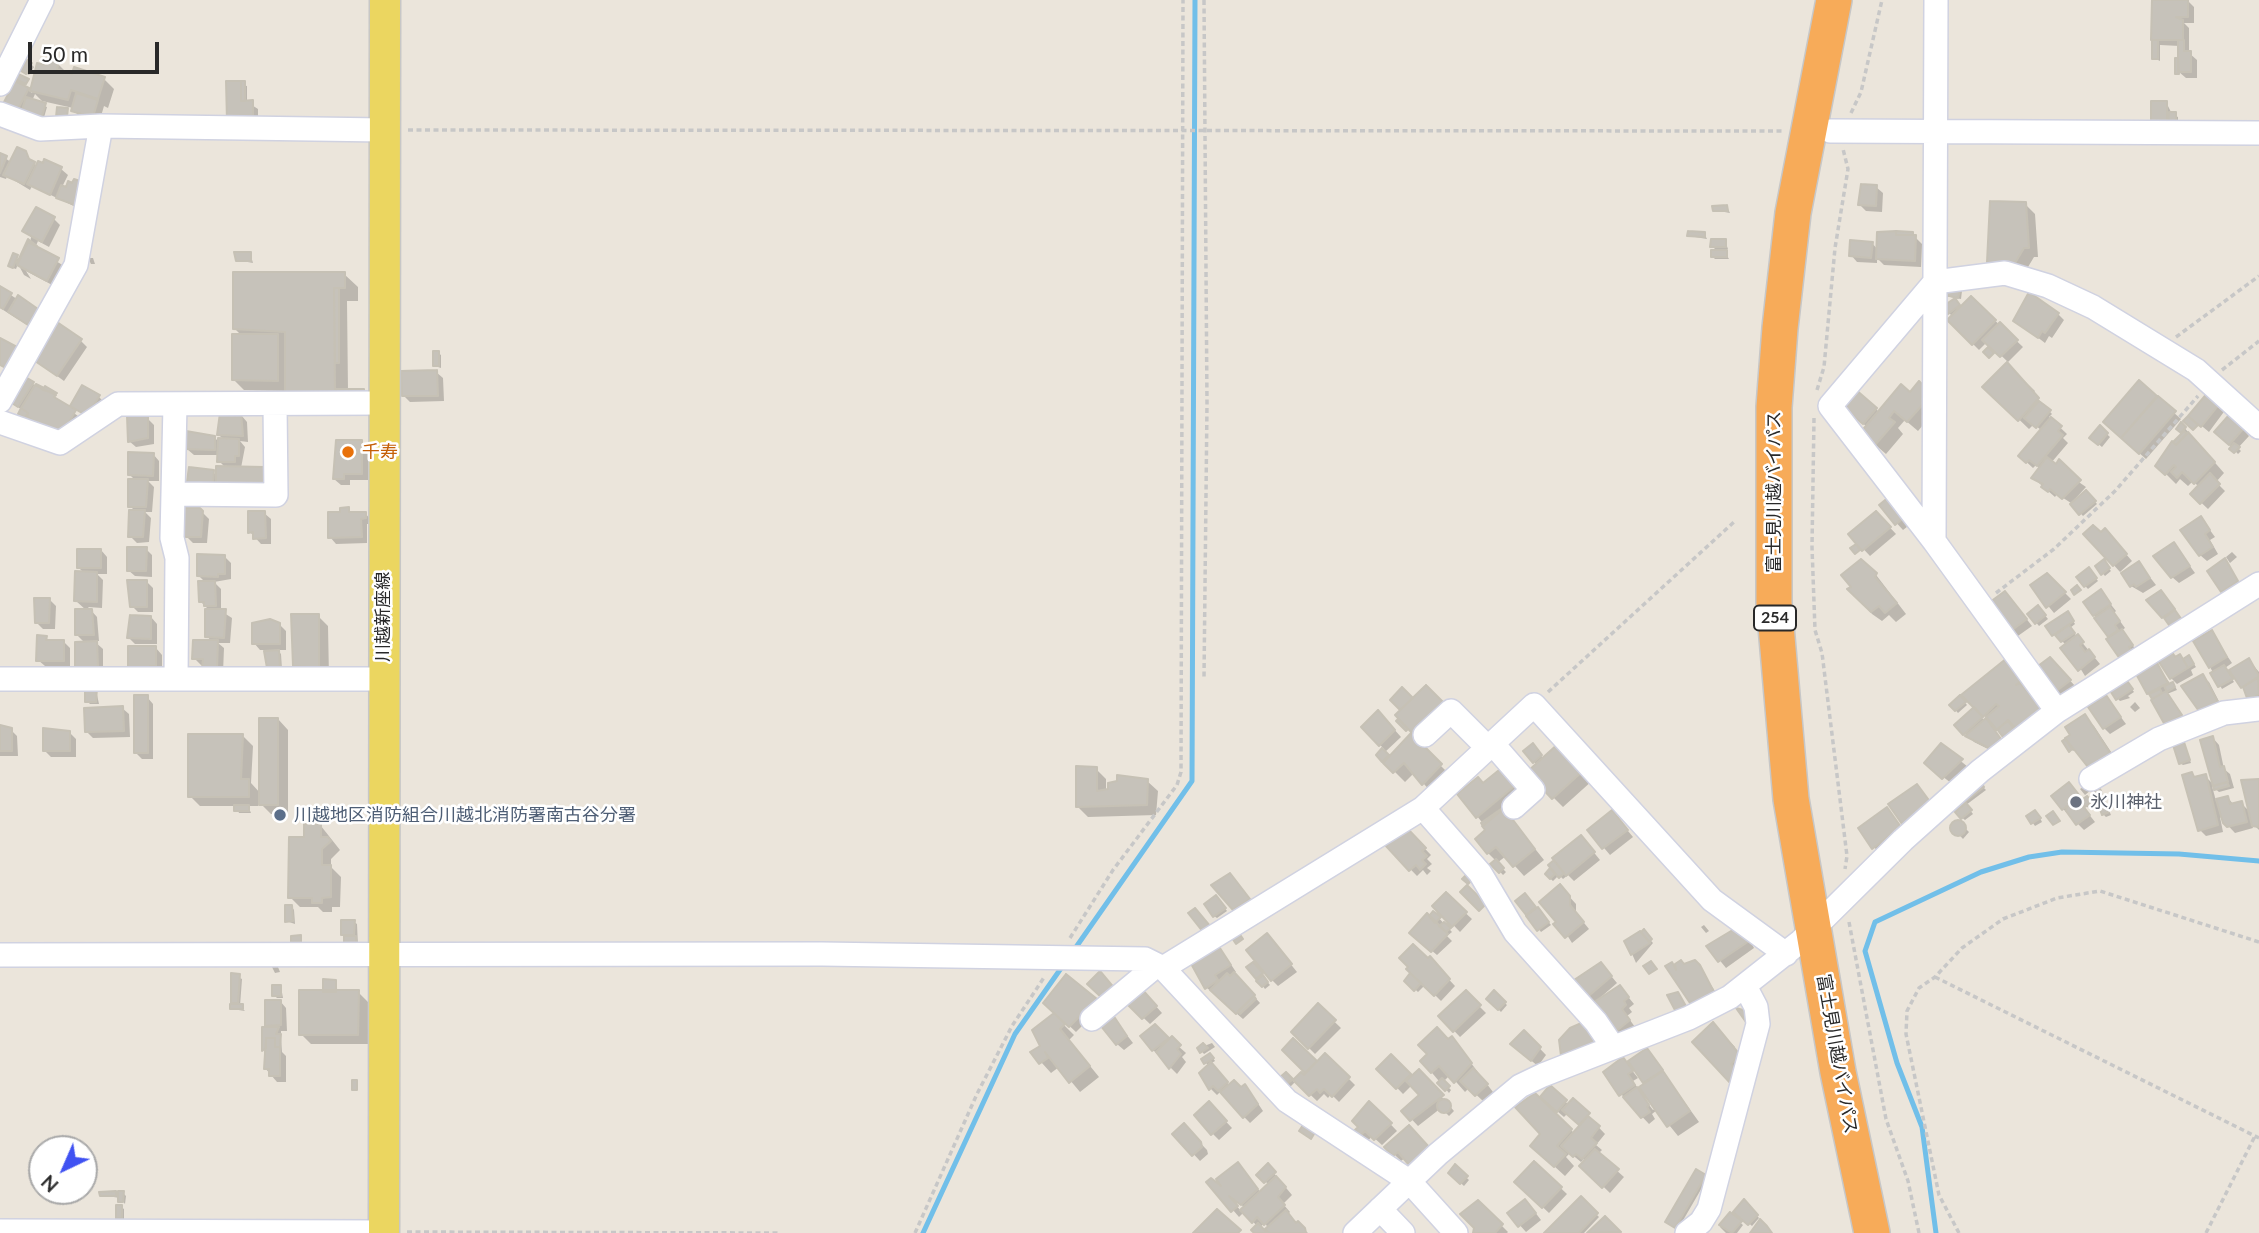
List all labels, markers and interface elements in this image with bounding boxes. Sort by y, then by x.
scale bar [32,28,163,72]
text: 50 m [41,41,88,66]
street label: 富士見川越バイパス [1763,411,1785,573]
place label: 千寿 [362,441,398,463]
marker: 千寿 [340,444,356,460]
street label: 川越新座線 [372,572,394,662]
road number: 254 [1754,606,1796,631]
place label: 氷川神社 [2090,791,2162,813]
marker: 氷川神社 [2068,794,2084,810]
place label: 川越地区消防組合川越北消防署南古谷分署 [294,804,636,826]
marker: 川越地区消防組合川越北消防署南古谷分署 [272,807,288,823]
street label: 富士見川越バイパス [1812,972,1862,1136]
north arrow [28,1135,98,1205]
text: N [36,1171,63,1197]

